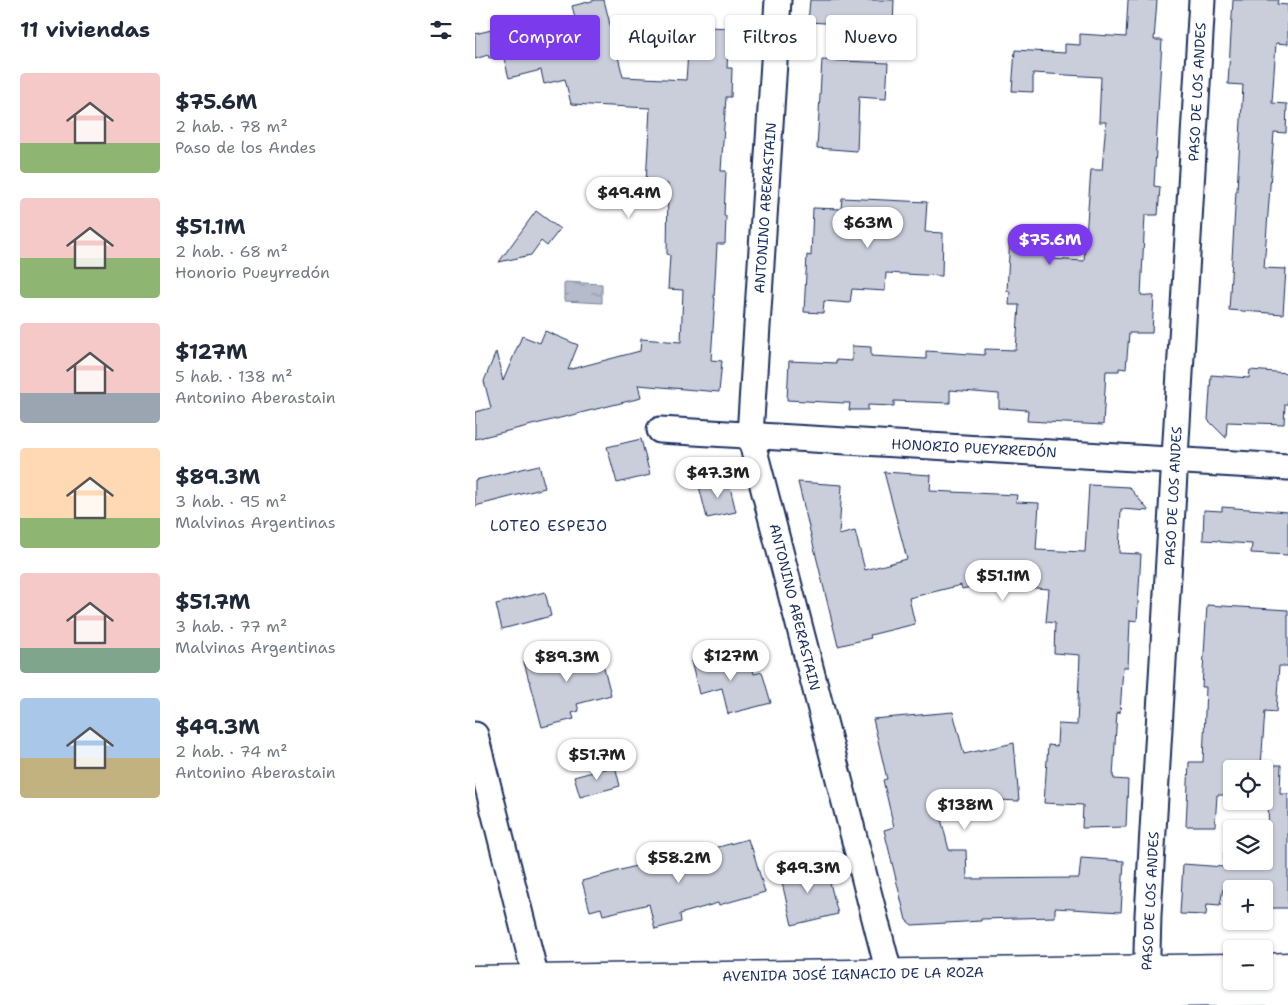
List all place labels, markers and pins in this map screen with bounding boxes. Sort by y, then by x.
pin: $49.4M [588,176,670,219]
pin: $63M [838,206,898,249]
pin: $75.6M [1009,224,1091,266]
pin: $47.3M [677,456,759,499]
pin: $51.1M [962,560,1044,602]
pin: $89.3M [526,640,608,683]
pin: $127M [696,640,766,682]
pin: $51.7M [556,738,638,781]
pin: $138M [930,788,1000,831]
pin: $58.2M [638,842,720,884]
pin: $49.3M [767,852,849,894]

